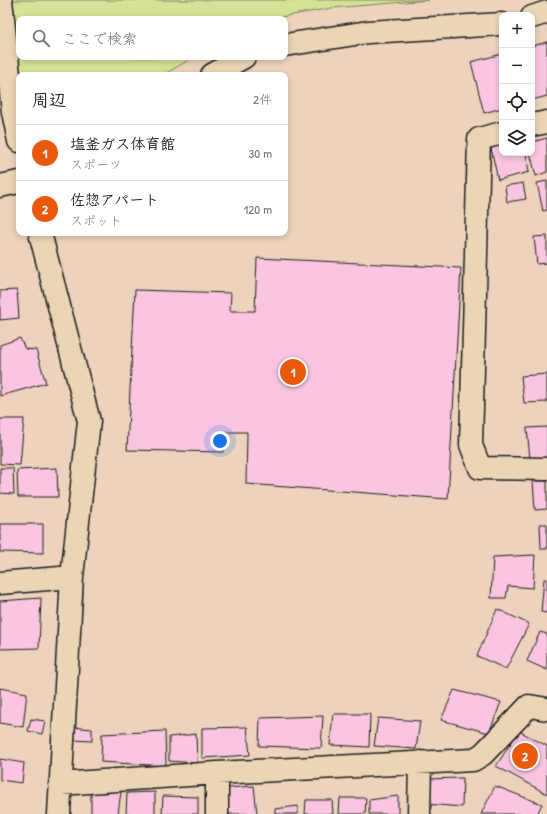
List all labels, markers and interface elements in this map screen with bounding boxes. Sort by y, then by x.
map controls [499,12,535,156]
button: + [499,12,535,48]
search box [16,16,288,60]
icon: search [30,27,52,49]
text: ここで検索 [62,28,137,49]
button: − [499,48,535,84]
button: locate [499,84,535,120]
text: 周辺 [32,88,66,111]
text: 2件 [253,90,272,108]
button: layers [499,120,535,156]
text: 塩釜ガス体育館 [70,133,175,154]
text: 1 [43,144,47,162]
text: 30 m [249,144,272,162]
text: スポーツ [70,155,122,173]
text: 佐惣アパート [70,189,159,210]
text: 2 [42,200,48,218]
text: 120 m [244,200,272,218]
text: スポット [70,211,122,229]
pin: 1 [280,357,306,387]
your location [210,431,230,451]
pin: 2 [512,741,538,771]

